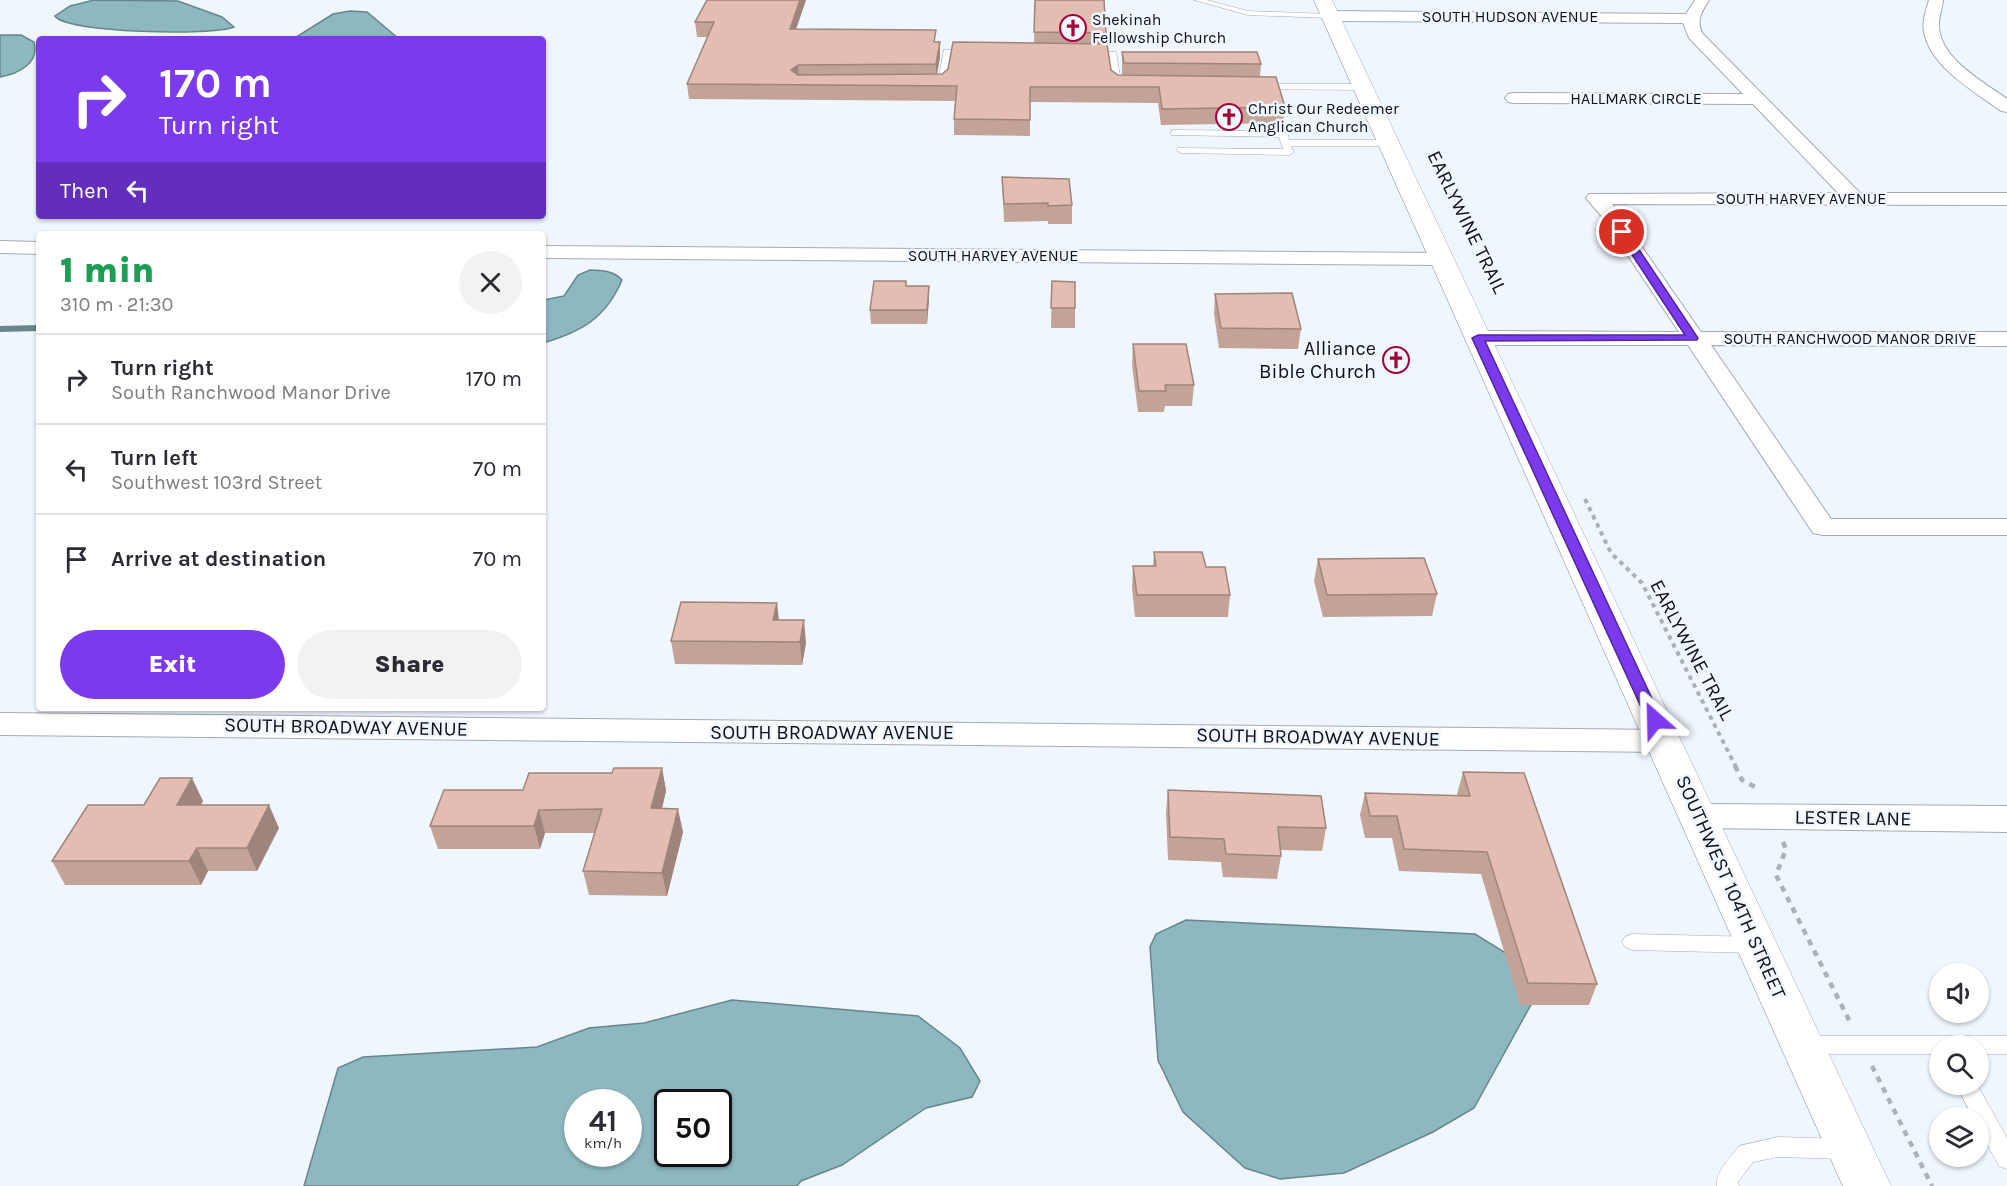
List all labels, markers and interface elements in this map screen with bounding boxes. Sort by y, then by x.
street label: SOUTH HUDSON AVENUE [1422,7,1598,26]
place label: Shekinah Fellowship Church [1092,10,1226,47]
church icon: Shekinah Fellowship Church [1058,13,1088,43]
text: 170 m [159,58,272,108]
icon: right [60,60,138,138]
street label: HALLMARK CIRCLE [1570,89,1702,108]
place label: Christ Our Redeemer Anglican Church [1248,99,1399,136]
church icon: Christ Our Redeemer Anglican Church [1214,102,1244,132]
text: Turn right [159,109,279,141]
street label: EARLYWINE TRAIL [1423,147,1512,298]
icon: left [121,174,154,207]
text: Then [60,178,109,204]
street label: SOUTH HARVEY AVENUE [1716,189,1886,208]
pin [1596,206,1647,257]
icon: arrive [1605,215,1638,248]
street label: SOUTH HARVEY AVENUE [908,246,1078,265]
text: 1 min [60,249,154,291]
button: close [459,251,522,314]
text: 310 m · 21:30 [60,293,173,316]
street label: SOUTH RANCHWOOD MANOR DRIVE [1723,329,1977,348]
place label: Alliance Bible Church [1259,337,1376,383]
church icon: Alliance Bible Church [1381,345,1411,375]
text: Turn right [111,355,214,381]
icon: right [60,363,93,396]
text: 170 m [466,366,522,392]
text: South Ranchwood Manor Drive [111,381,391,404]
text: Turn left [111,445,198,471]
icon: left [60,453,93,486]
text: 70 m [473,456,522,482]
text: Southwest 103rd Street [111,471,322,494]
icon: arrive [60,543,93,576]
text: Arrive at destination [111,546,326,572]
text: 70 m [473,546,522,572]
street label: EARLYWINE TRAIL [1645,576,1739,725]
button: Exit [60,630,285,699]
button: Share [297,630,522,699]
position arrow [1623,688,1687,752]
street label: SOUTH BROADWAY AVENUE [224,713,468,741]
street label: SOUTH BROADWAY AVENUE [710,721,954,744]
street label: SOUTH BROADWAY AVENUE [1196,723,1440,751]
street label: SOUTHWEST 104TH STREET [1671,772,1791,1002]
street label: LESTER LANE [1794,805,1912,831]
map controls [1929,963,1989,1167]
button: sound [1929,963,1989,1023]
button: search [1929,1035,1989,1095]
speed limit sign: 50 [654,1089,732,1167]
text: 41 [589,1103,617,1139]
button: layers [1929,1107,1989,1167]
text: km/h [584,1134,622,1152]

